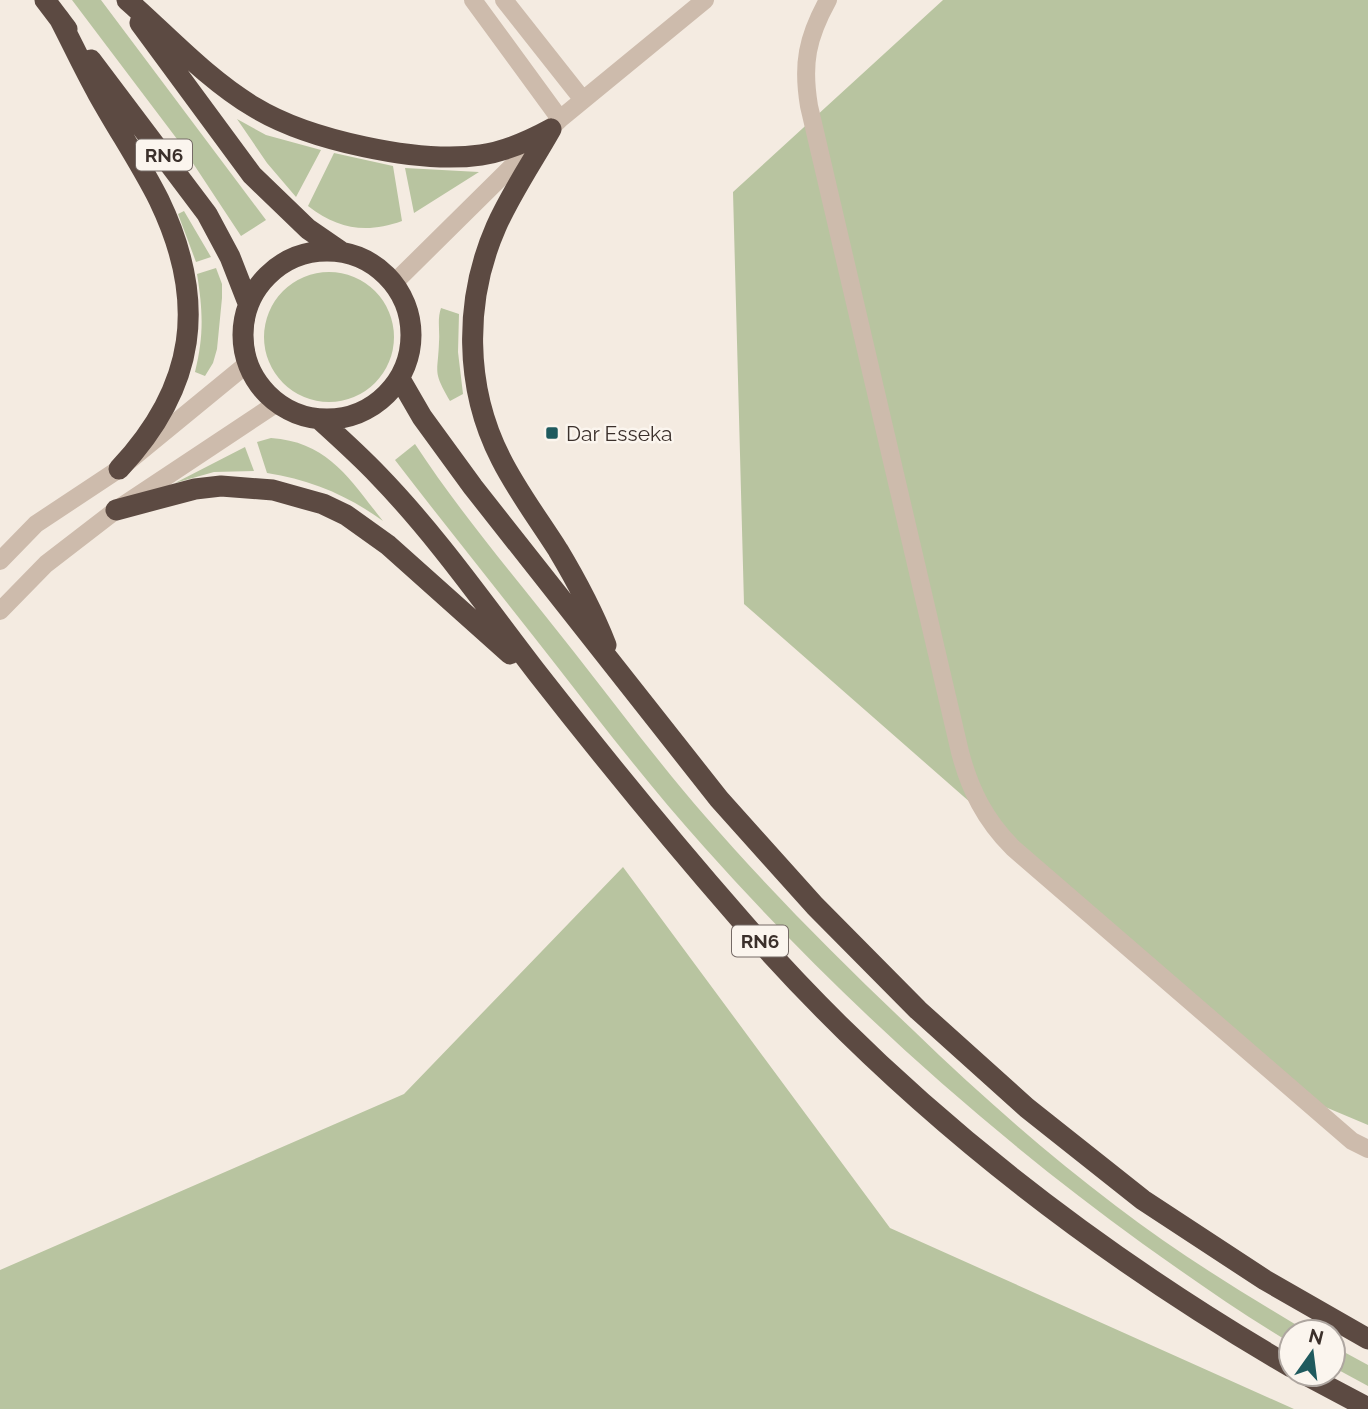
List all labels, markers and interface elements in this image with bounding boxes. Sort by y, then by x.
road number: RN6 [136,140,192,170]
place label: Dar Esseka [566,421,673,446]
marker: Dar Esseka [544,425,560,441]
road number: RN6 [732,925,788,956]
north arrow [1277,1318,1347,1388]
text: N [1306,1324,1326,1349]

